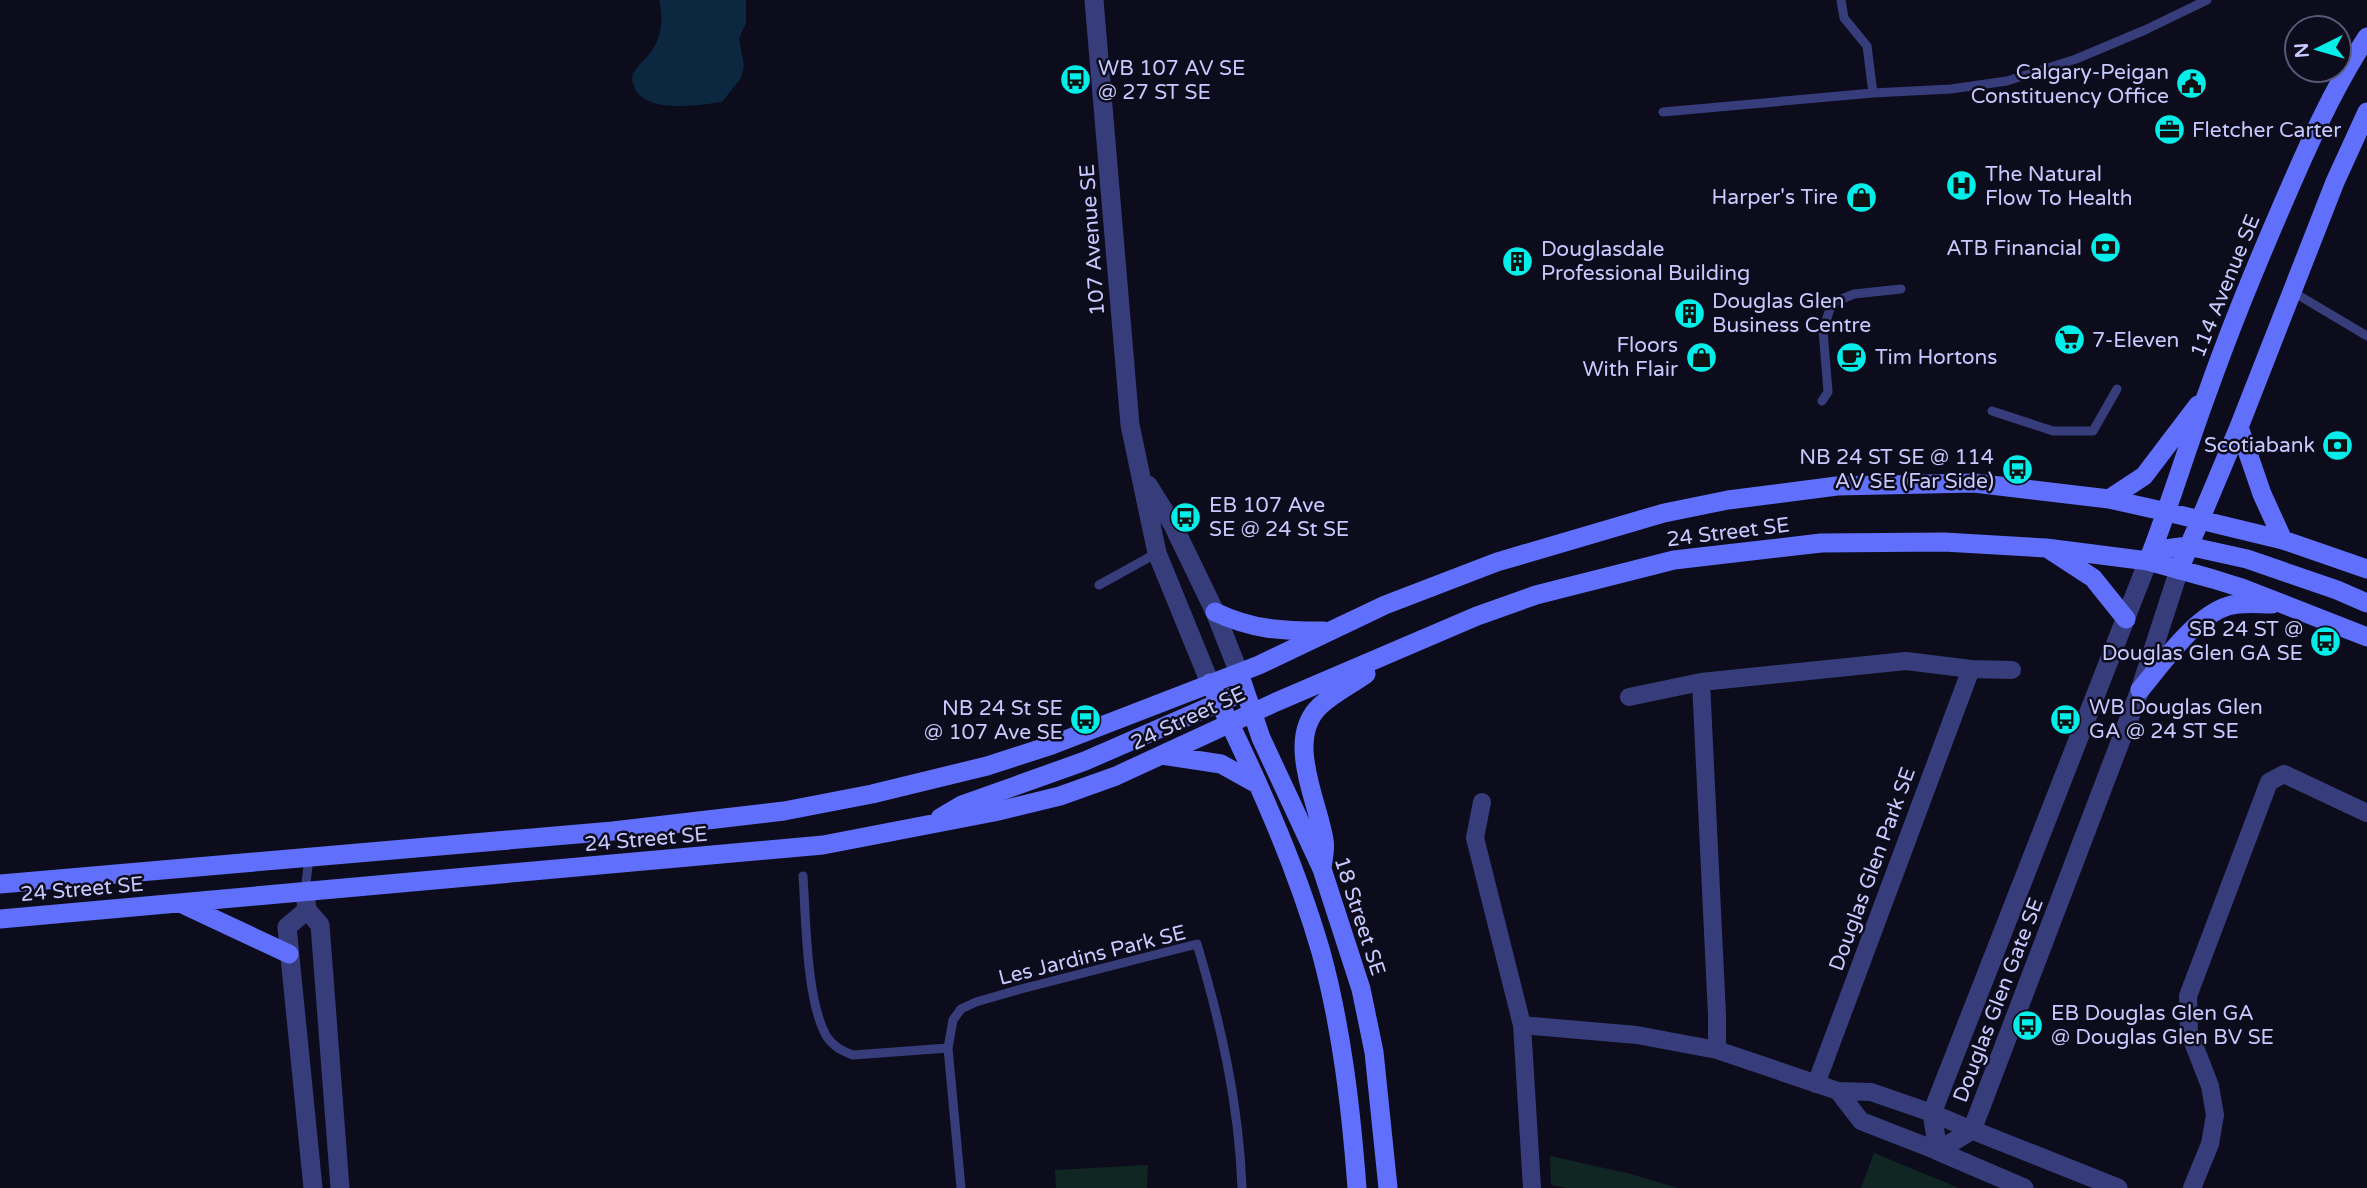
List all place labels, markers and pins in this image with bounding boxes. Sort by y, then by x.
place label: WB 107 AV SE @ 27 ST SE [1098,56,1245,105]
place label: Calgary-Peigan Constituency Office [1971,60,2169,109]
bus stop icon: WB 107 AV SE @ 27 ST SE [1058,63,1092,97]
public building icon: Calgary-Peigan Constituency Office [2175,67,2209,101]
office icon: Fletcher Carter [2152,113,2186,147]
place label: Fletcher Carter [2192,118,2341,143]
place label: The Natural Flow To Health [1985,162,2133,211]
hospital icon: The Natural Flow To Health [1945,169,1979,203]
shop icon: Harper's Tire [1844,180,1878,214]
place label: Harper's Tire [1711,185,1838,210]
bank icon: ATB Financial [2088,231,2122,265]
place label: ATB Financial [1946,236,2082,261]
place label: Douglasdale Professional Building [1541,237,1750,286]
building icon: Douglasdale Professional Building [1501,244,1535,278]
place label: Douglas Glen Business Centre [1712,289,1871,338]
building icon: Douglas Glen Business Centre [1672,296,1706,330]
supermarket icon: 7-Eleven [2052,323,2086,357]
place label: 7-Eleven [2092,328,2179,353]
place label: Floors With Flair [1583,333,1678,382]
shop icon: Floors With Flair [1684,340,1718,374]
cafe icon: Tim Hortons [1835,340,1869,374]
place label: Tim Hortons [1875,345,1997,370]
bank icon: Scotiabank [2321,428,2355,462]
place label: Scotiabank [2204,433,2315,458]
place label: NB 24 ST SE @ 114 AV SE (Far Side) [1799,445,1994,494]
bus stop icon: NB 24 ST SE @ 114 AV SE (Far Side) [2000,452,2034,486]
place label: EB 107 Ave SE @ 24 St SE [1209,493,1349,542]
bus stop icon: EB 107 Ave SE @ 24 St SE [1169,500,1203,534]
place label: SB 24 ST @ Douglas Glen GA SE [2102,617,2303,666]
bus stop icon: SB 24 ST @ Douglas Glen GA SE [2309,624,2343,658]
place label: WB Douglas Glen GA @ 24 ST SE [2089,695,2263,744]
place label: NB 24 St SE @ 107 Ave SE [924,696,1063,745]
bus stop icon: WB Douglas Glen GA @ 24 ST SE [2049,702,2083,736]
bus stop icon: NB 24 St SE @ 107 Ave SE [1069,703,1103,737]
place label: EB Douglas Glen GA @ Douglas Glen BV SE [2051,1001,2274,1050]
bus stop icon: EB Douglas Glen GA @ Douglas Glen BV SE [2011,1008,2045,1042]

